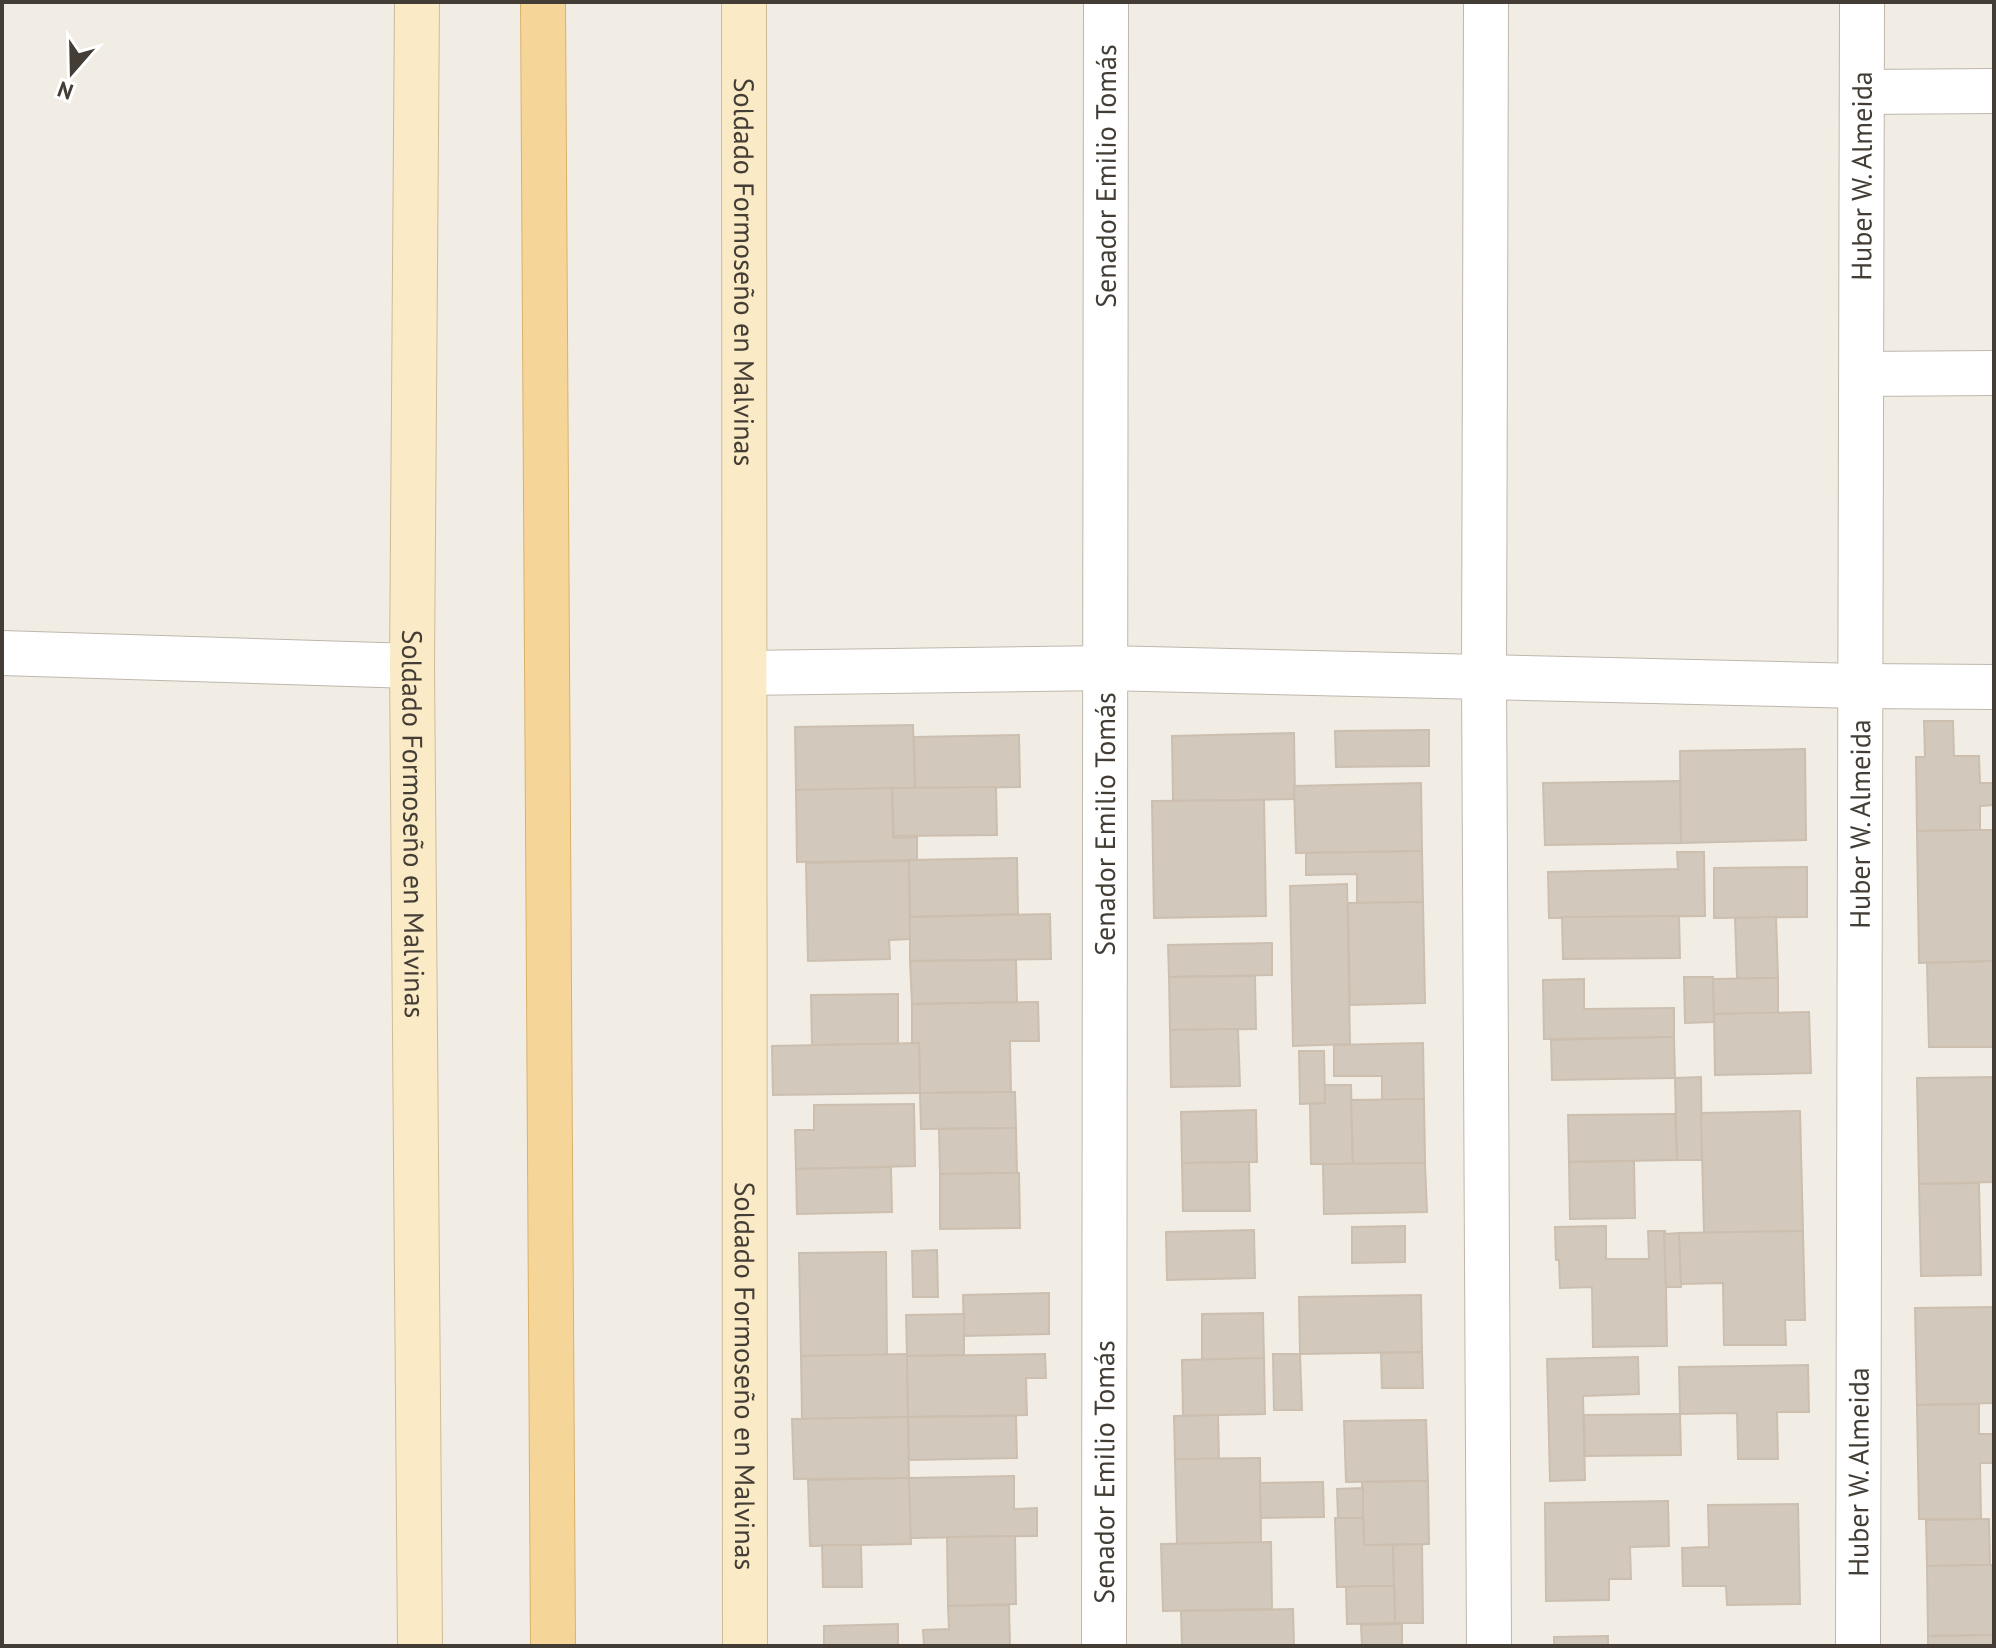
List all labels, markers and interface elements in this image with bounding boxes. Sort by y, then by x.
north arrow [32,32,112,112]
street label: Senador Emilio Tomás [1087,44,1124,308]
street label: Huber W. Almeida [1842,71,1880,281]
text: N [54,75,77,106]
street label: Soldado Formoseño en Malvinas [726,78,763,466]
street label: Soldado Formoseño en Malvinas [394,630,434,1018]
street label: Senador Emilio Tomás [1086,692,1123,956]
street label: Huber W. Almeida [1841,719,1878,929]
street label: Soldado Formoseño en Malvinas [727,1182,764,1570]
street label: Senador Emilio Tomás [1085,1340,1122,1604]
street label: Huber W. Almeida [1839,1367,1877,1577]

